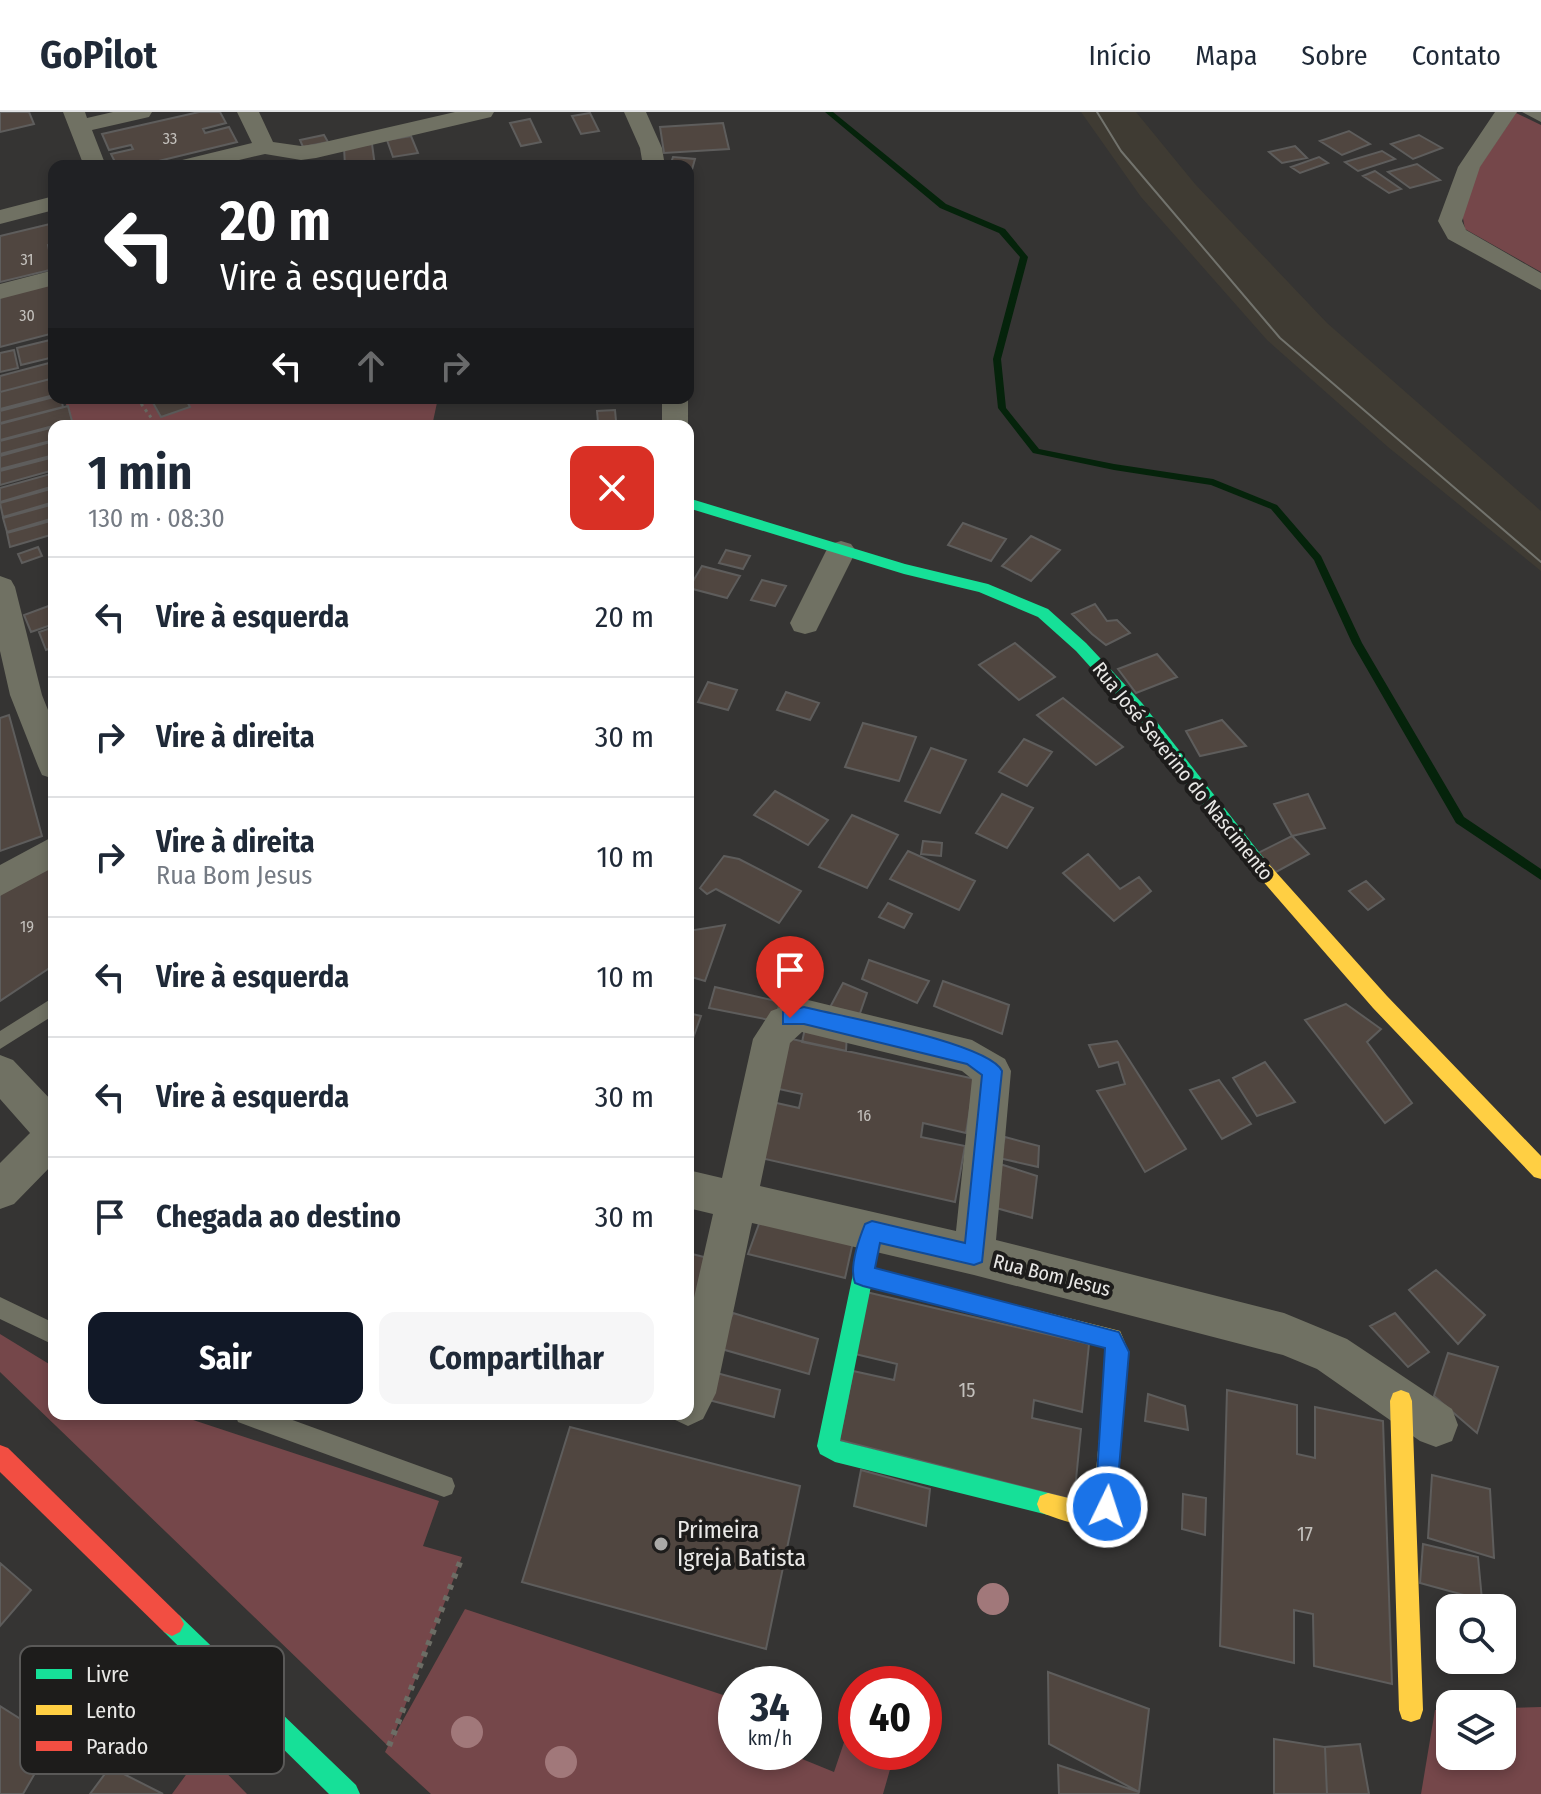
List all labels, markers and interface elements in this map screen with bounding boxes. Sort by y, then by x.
text: GoPilot [40,32,157,78]
text: Início [1088,39,1151,72]
text: Mapa [1195,39,1257,72]
text: Sobre [1301,39,1368,72]
text: Contato [1412,39,1501,72]
house number: 33 [163,129,177,148]
text: 20 m [220,188,331,255]
icon: left [88,192,192,296]
house number: 31 [20,250,34,269]
text: Vire à esquerda [220,256,449,300]
house number: 30 [19,306,35,325]
icon: left [265,344,309,388]
icon: ahead [349,344,393,388]
icon: right [433,344,477,388]
text: 1 min [88,444,193,502]
button: close [570,446,654,530]
text: 130 m · 08:30 [88,503,225,534]
icon: left [88,595,132,639]
text: Vire à esquerda [156,599,349,635]
text: 20 m [595,599,654,635]
street label: Rua José Severino do Nascimento [1088,657,1278,885]
icon: right [88,715,132,759]
text: Vire à direita [156,719,315,755]
text: 30 m [595,719,654,755]
text: Vire à direita [156,824,315,860]
icon: right [88,835,132,879]
text: 10 m [597,839,654,875]
text: Rua Bom Jesus [156,860,312,891]
house number: 19 [20,917,34,936]
pin [756,936,824,1018]
icon: arrive [768,948,812,992]
icon: left [88,955,132,999]
text: Vire à esquerda [156,959,349,995]
text: 10 m [597,959,654,995]
icon: left [88,1075,132,1119]
text: Vire à esquerda [156,1079,349,1115]
text: 30 m [595,1079,654,1115]
house number: 16 [857,1106,871,1125]
icon: arrive [88,1195,132,1239]
text: Chegada ao destino [156,1199,401,1235]
text: 30 m [595,1199,654,1235]
street label: Rua Bom Jesus [991,1249,1113,1301]
button: Sair [88,1312,363,1404]
button: Compartilhar [379,1312,654,1404]
house number: 15 [959,1378,975,1402]
position arrow [1065,1465,1149,1549]
place label: Primeira Igreja Batista [677,1516,806,1572]
house number: 17 [1297,1522,1313,1546]
marker: Primeira Igreja Batista [652,1535,670,1553]
map controls [1436,1594,1516,1770]
button: search [1436,1594,1516,1674]
legend [20,1646,284,1774]
text: Livre [86,1661,129,1688]
speed limit sign: 40 [838,1666,942,1770]
text: 34 [750,1684,790,1732]
button: layers [1436,1690,1516,1770]
text: Lento [86,1697,136,1724]
text: km/h [748,1726,792,1750]
text: Parado [86,1733,148,1760]

